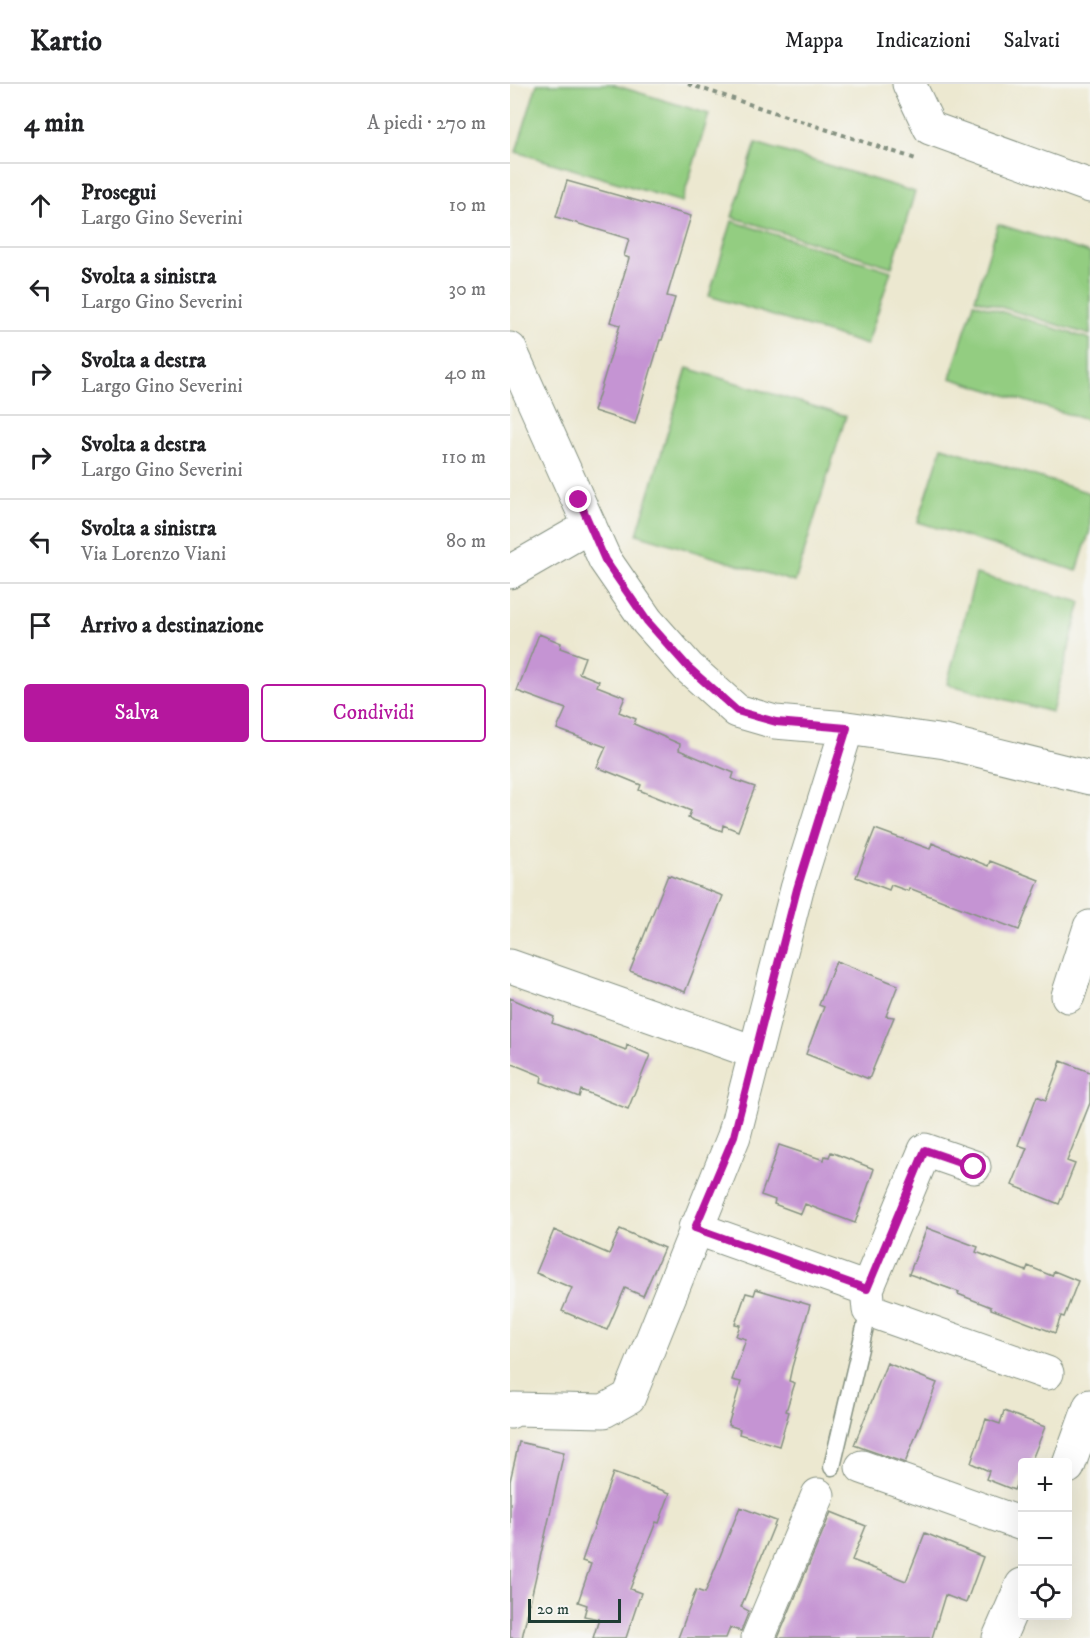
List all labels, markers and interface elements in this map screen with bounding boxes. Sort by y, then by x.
text: Kartio [30,24,102,59]
text: Mappa [785,28,843,54]
text: Indicazioni [876,28,971,54]
text: Salvati [1004,28,1060,54]
text: 4 min [24,107,84,140]
text: A piedi · 270 m [367,111,486,136]
text: Prosegui [81,179,156,206]
icon: ahead [24,189,57,222]
text: 10 m [449,193,486,218]
text: Largo Gino Severini [81,206,243,231]
text: Svolta a sinistra [81,263,216,290]
icon: left [24,273,57,306]
text: 30 m [448,277,486,302]
text: Largo Gino Severini [81,290,243,315]
text: Svolta a destra [81,347,206,374]
icon: right [24,357,57,390]
text: 40 m [444,361,486,386]
text: Largo Gino Severini [81,374,243,399]
text: Svolta a destra [81,431,206,458]
icon: right [24,441,57,474]
text: 110 m [441,445,486,470]
text: Largo Gino Severini [81,458,243,483]
route end [565,486,591,512]
text: Svolta a sinistra [81,515,216,542]
icon: left [24,525,57,558]
text: 80 m [446,529,486,554]
text: Via Lorenzo Viani [81,542,226,567]
icon: arrive [24,609,57,642]
text: Arrivo a destinazione [81,612,264,639]
button: Salva [24,684,249,742]
button: Condividi [261,684,486,742]
route start [960,1153,986,1179]
map controls [1018,1458,1072,1620]
button: + [1018,1458,1072,1512]
button: − [1018,1512,1072,1566]
button: locate [1018,1566,1072,1620]
scale bar [528,1596,621,1624]
text: 20 m [537,1599,569,1619]

